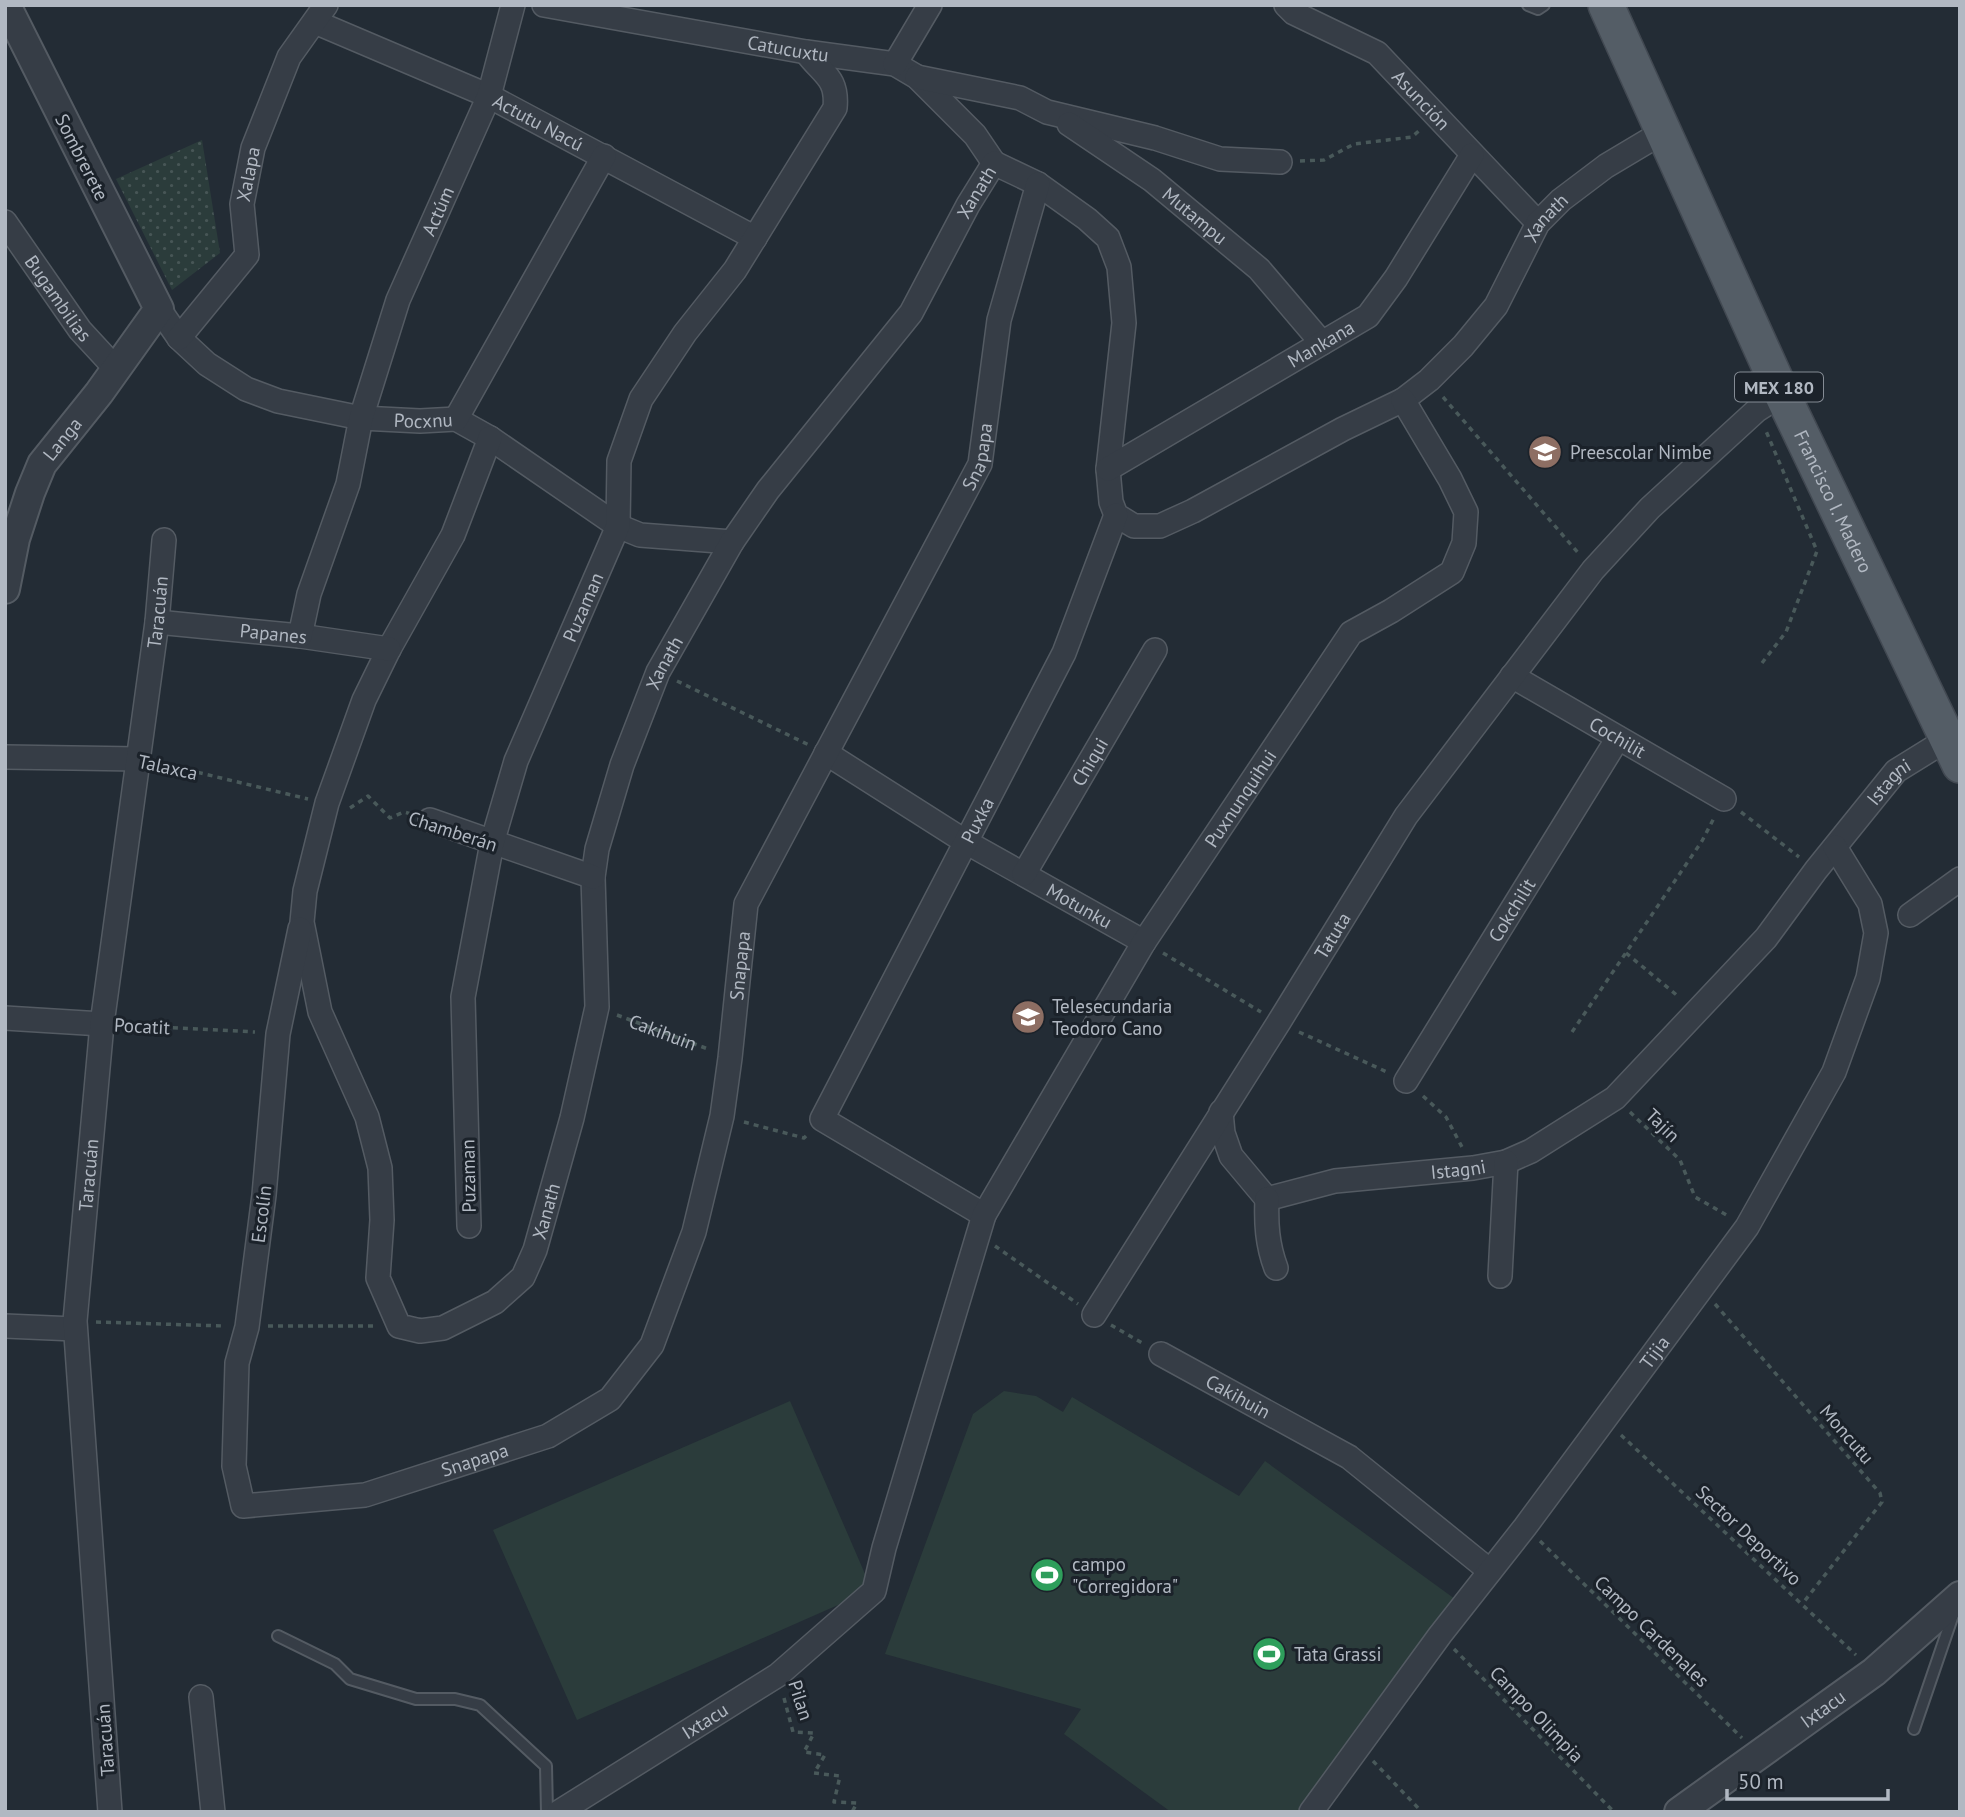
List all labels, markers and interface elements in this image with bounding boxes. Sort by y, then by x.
street label: Catucuxtu [746,30,830,67]
street label: Asunción [1387,65,1456,135]
street label: Actutu Nacú [489,88,588,156]
street label: Sombrerete [50,110,114,204]
street label: Xalapa [231,145,265,204]
street label: Xanath [951,161,1001,222]
street label: Mutampu [1158,182,1232,250]
street label: Actúm [416,183,459,239]
street label: Xanath [1518,188,1573,246]
street label: Bugambilias [20,251,97,347]
street label: Mankana [1283,315,1359,373]
road number: MEX 180 [1735,372,1823,402]
street label: Pocxnu [393,407,453,433]
street label: Langa [38,412,87,465]
street label: Snapapa [956,421,997,494]
street label: Francisco I. Madero [1789,426,1878,577]
school or university icon: Preescolar Nimbe [1526,433,1564,471]
place label: Preescolar Nimbe [1570,440,1712,464]
street label: Puzaman [557,569,608,646]
street label: Taracuán [142,575,173,650]
street label: Papanes [239,618,309,649]
street label: Xanath [640,632,688,693]
street label: Cochilit [1585,711,1651,763]
street label: Chiqui [1066,733,1113,790]
street label: Puxnunquihui [1199,745,1281,852]
street label: Talaxca [136,749,200,785]
street label: Istagni [1861,753,1915,810]
street label: Puxka [955,793,999,847]
street label: Chamberán [405,805,501,857]
street label: Cokchilit [1483,873,1541,946]
street label: Motunku [1042,878,1117,934]
street label: Tatuta [1309,908,1356,963]
street label: Snapapa [724,930,755,1001]
place label: Telesecundaria Teodoro Cano [1052,994,1172,1040]
school or university icon: Telesecundaria Teodoro Cano [1009,998,1047,1036]
street label: Cakihuin [626,1009,700,1056]
street label: Pocatit [113,1013,171,1039]
street label: Tajín [1641,1103,1685,1147]
street label: Taracuán [73,1138,104,1212]
street label: Puzaman [455,1139,481,1213]
street label: Istagni [1430,1154,1488,1184]
street label: Xanath [527,1180,565,1242]
street label: Escolín [246,1184,276,1244]
street label: Tijia [1634,1331,1675,1373]
street label: Cakihuin [1202,1369,1275,1424]
street label: Moncutu [1815,1399,1879,1469]
street label: Snapapa [438,1438,511,1482]
street label: Sector Deportivo [1691,1480,1807,1590]
place label: campo "Corregidora" [1072,1552,1178,1598]
sports icon: campo "Corregidora" [1028,1556,1066,1594]
street label: Campo Cardenales [1590,1570,1714,1692]
sports icon: Tata Grassi [1250,1635,1288,1673]
place label: Tata Grassi [1294,1642,1382,1666]
street label: Campo Olimpia [1485,1661,1589,1767]
street label: Pilan [783,1677,819,1723]
street label: Ixtacu [1795,1684,1850,1733]
street label: Ixtacu [677,1697,732,1744]
street label: Taracuán [91,1703,119,1777]
scale bar [1727,1758,1888,1802]
text: 50 m [1738,1768,1784,1795]

